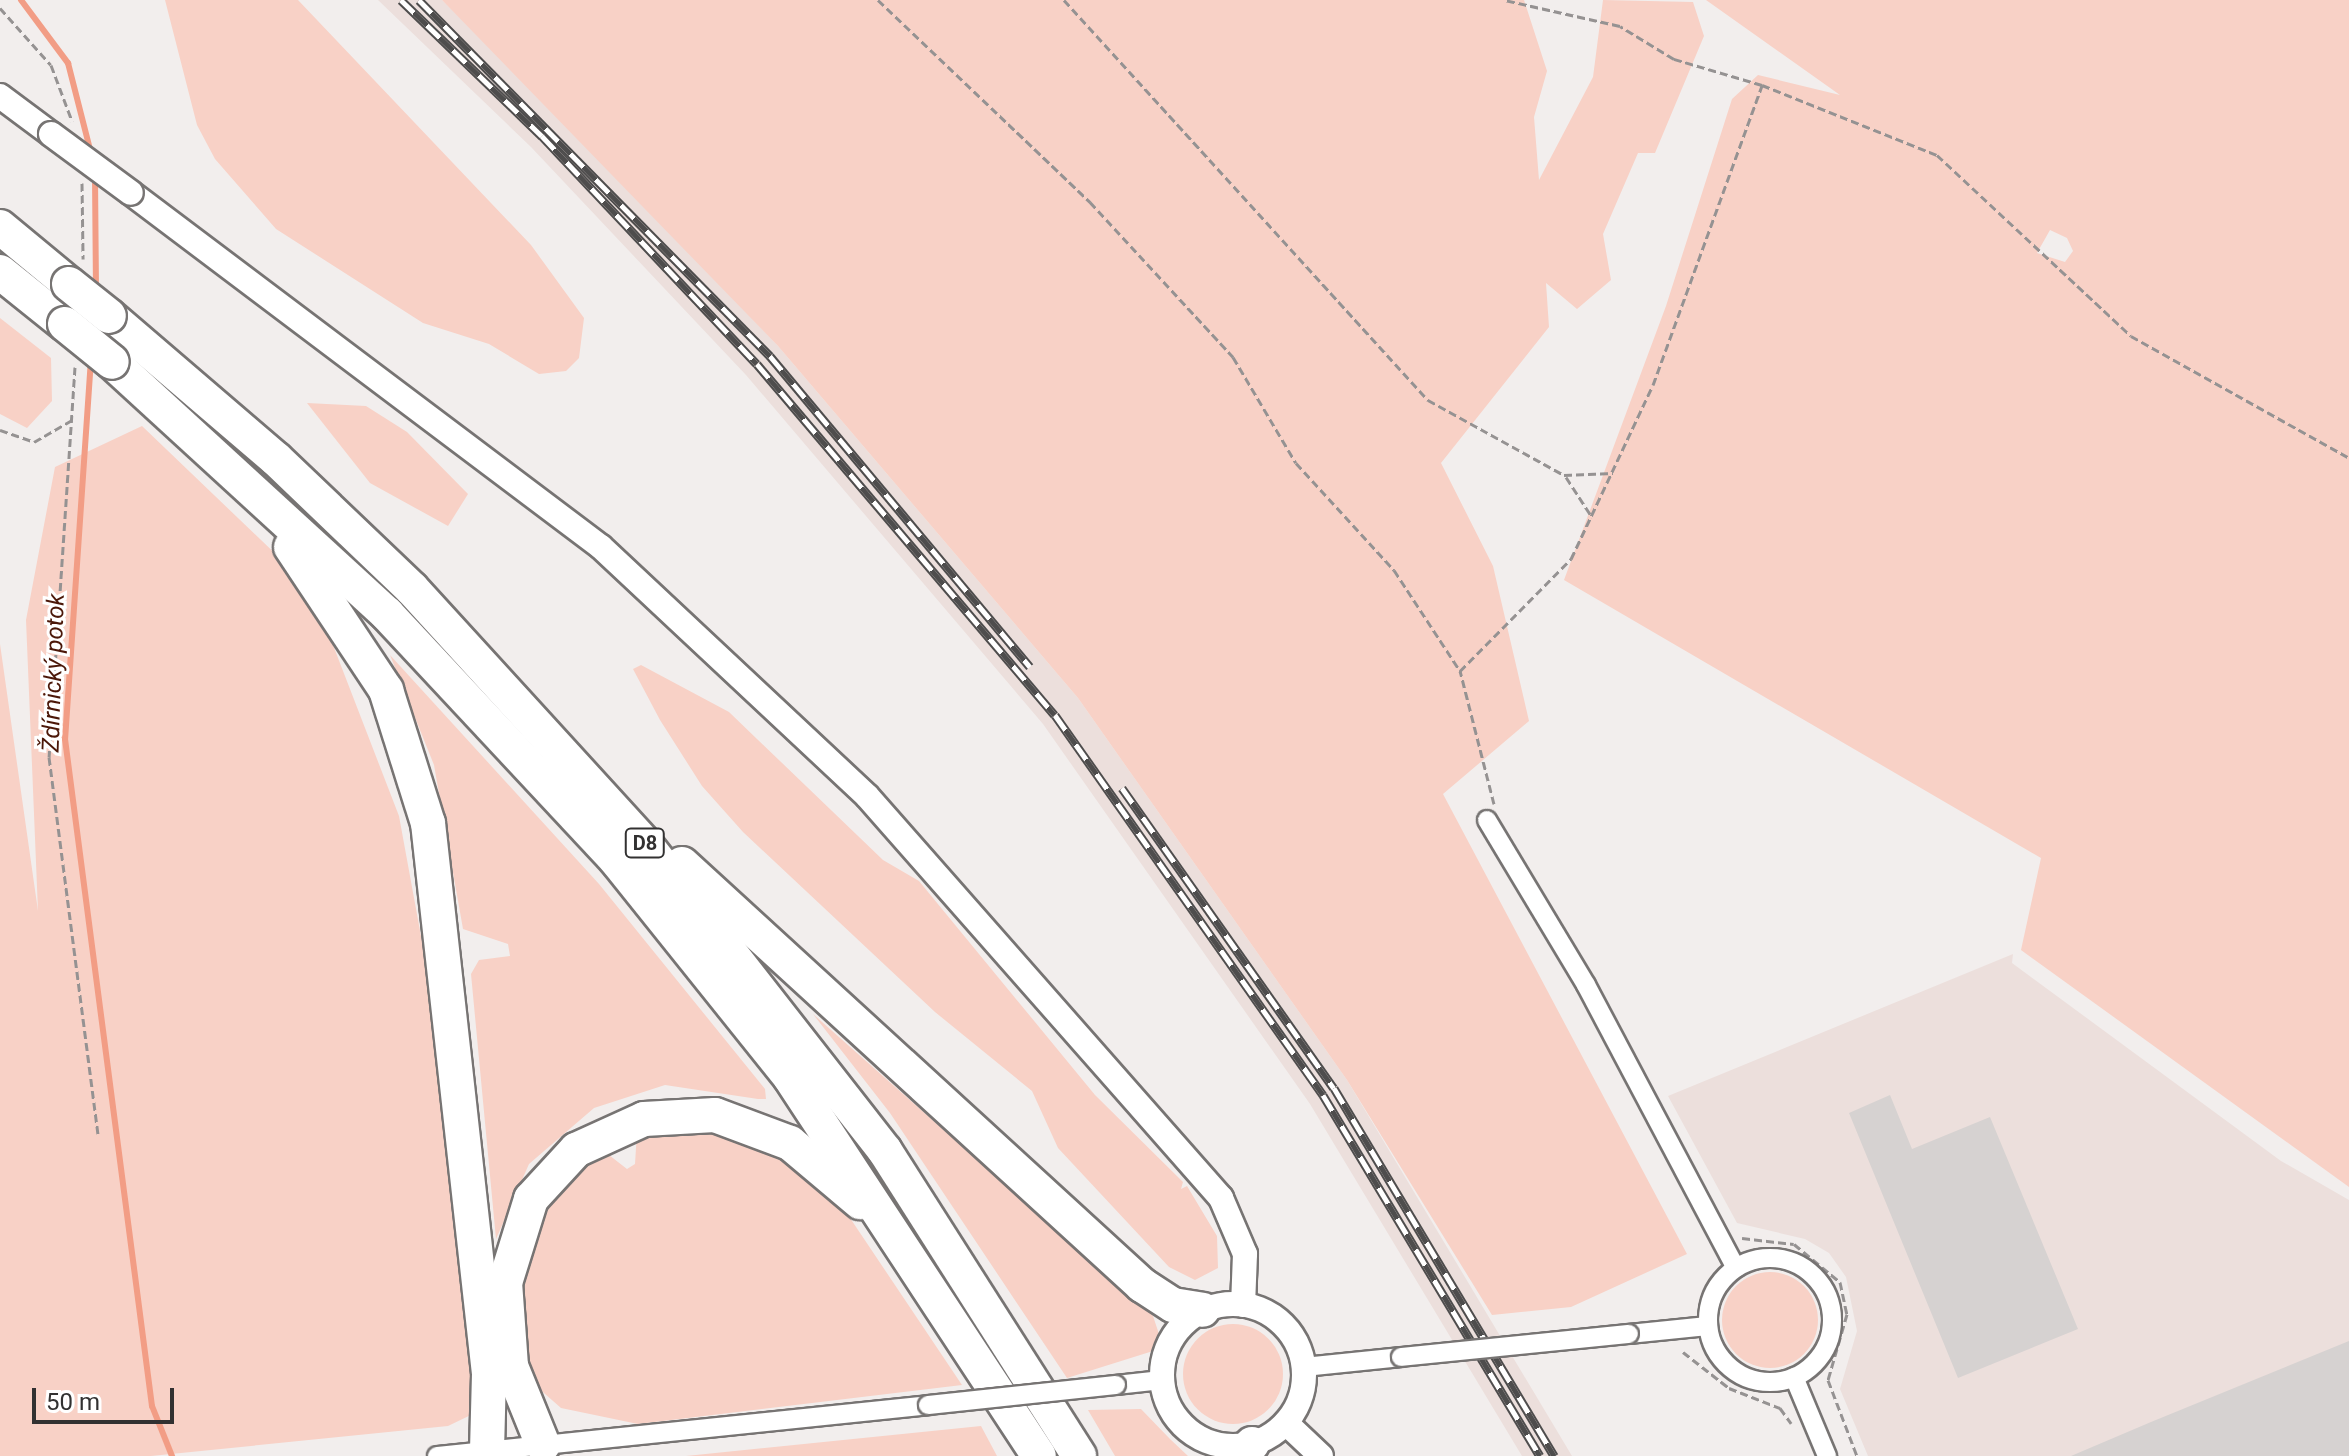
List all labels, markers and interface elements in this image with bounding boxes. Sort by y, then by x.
water label: Ždírnický potok [37,593,71,753]
road number: D8 [623,827,667,859]
scale bar [36,1372,178,1422]
text: 50 m [46,1388,100,1416]

